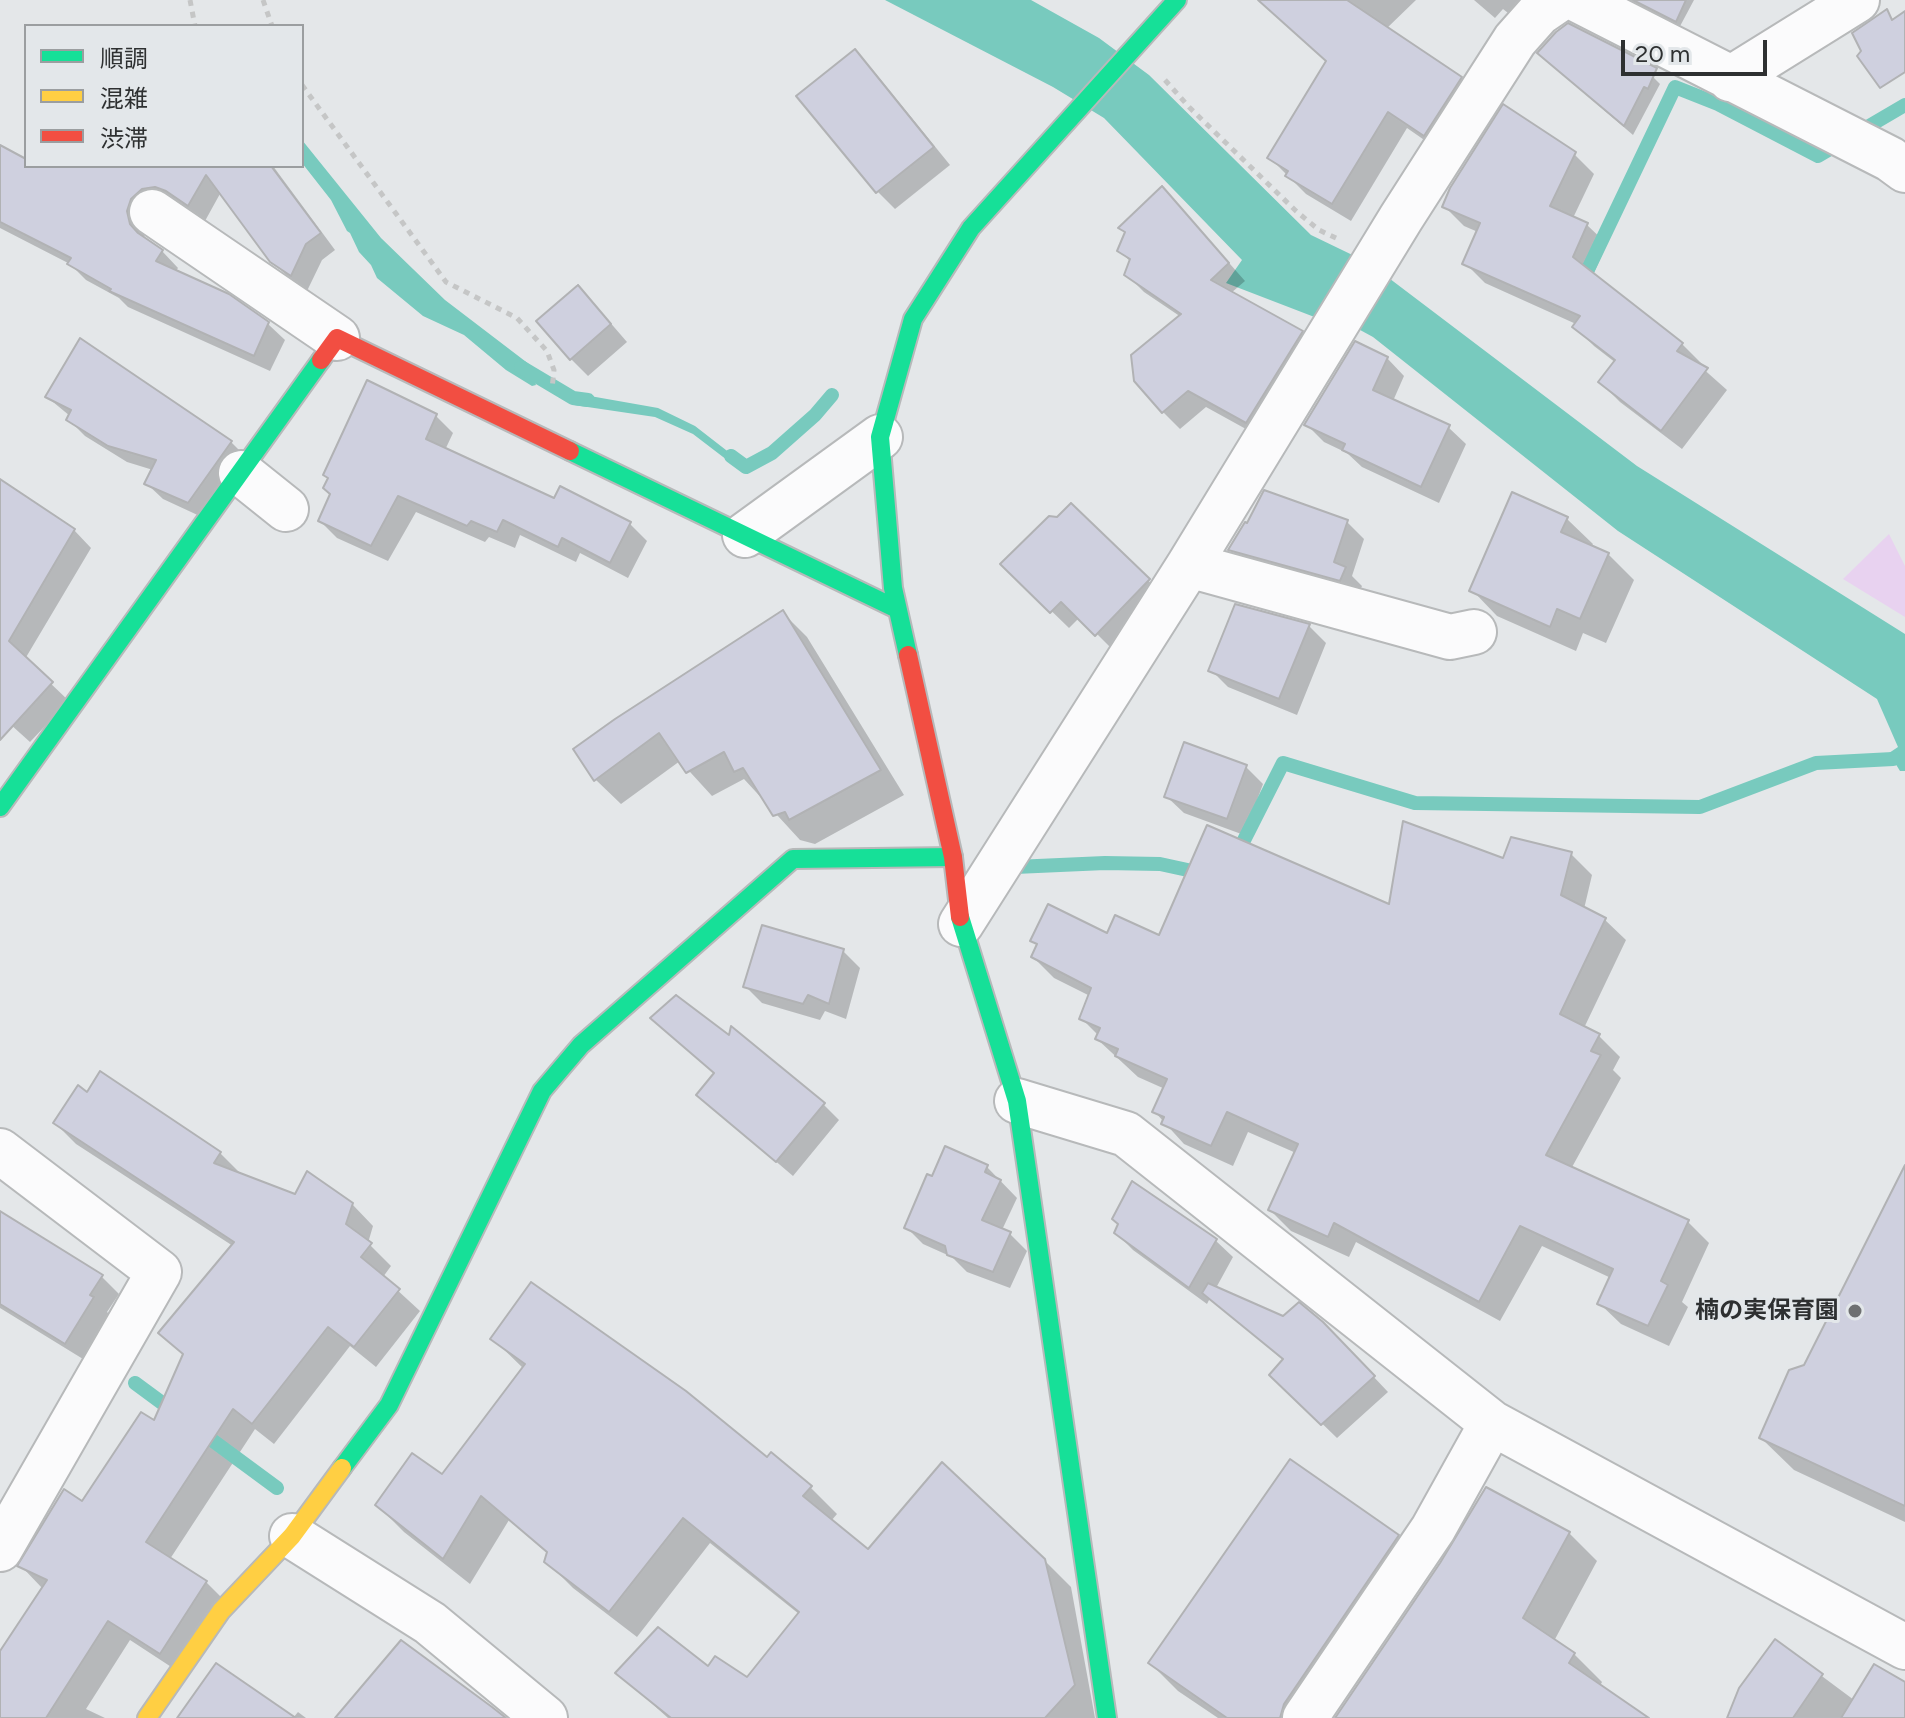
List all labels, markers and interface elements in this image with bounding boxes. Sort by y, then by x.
legend [24,24,304,168]
scale bar [1625,24,1771,74]
text: 20 m [1635,39,1690,68]
text: 順調 [100,44,148,73]
text: 混雑 [100,84,148,113]
text: 渋滞 [100,124,148,153]
place label: 楠の実保育園 [1695,1297,1839,1325]
marker: 楠の実保育園 [1846,1302,1864,1320]

